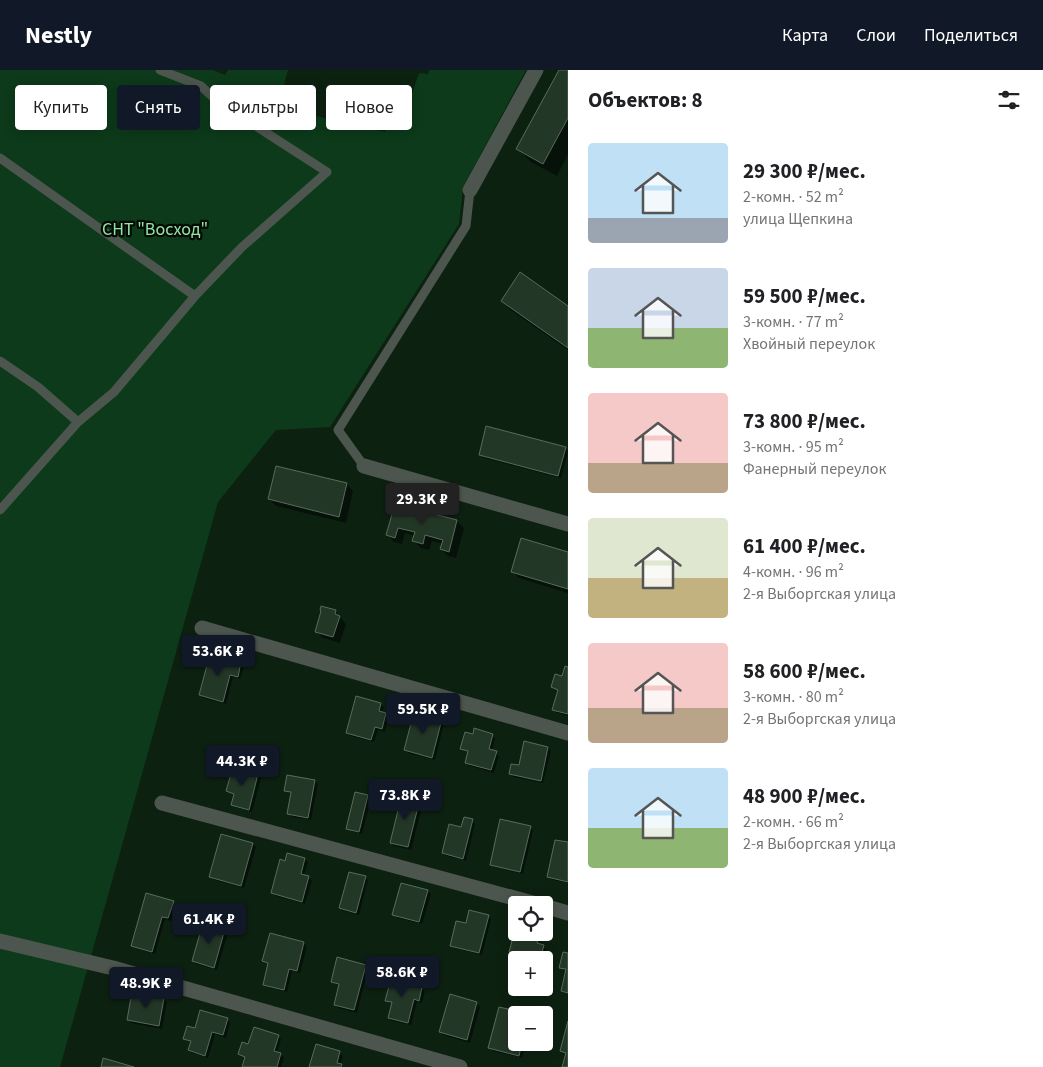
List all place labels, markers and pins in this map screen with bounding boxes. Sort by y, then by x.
pin: 29.3K ₽ [376,482,468,525]
pin: 53.6K ₽ [172,634,264,677]
pin: 59.5K ₽ [377,692,469,735]
pin: 44.3K ₽ [196,744,288,787]
pin: 73.8K ₽ [359,778,451,821]
pin: 61.4K ₽ [163,902,255,945]
pin: 58.6K ₽ [356,956,448,998]
pin: 48.9K ₽ [100,966,192,1009]

